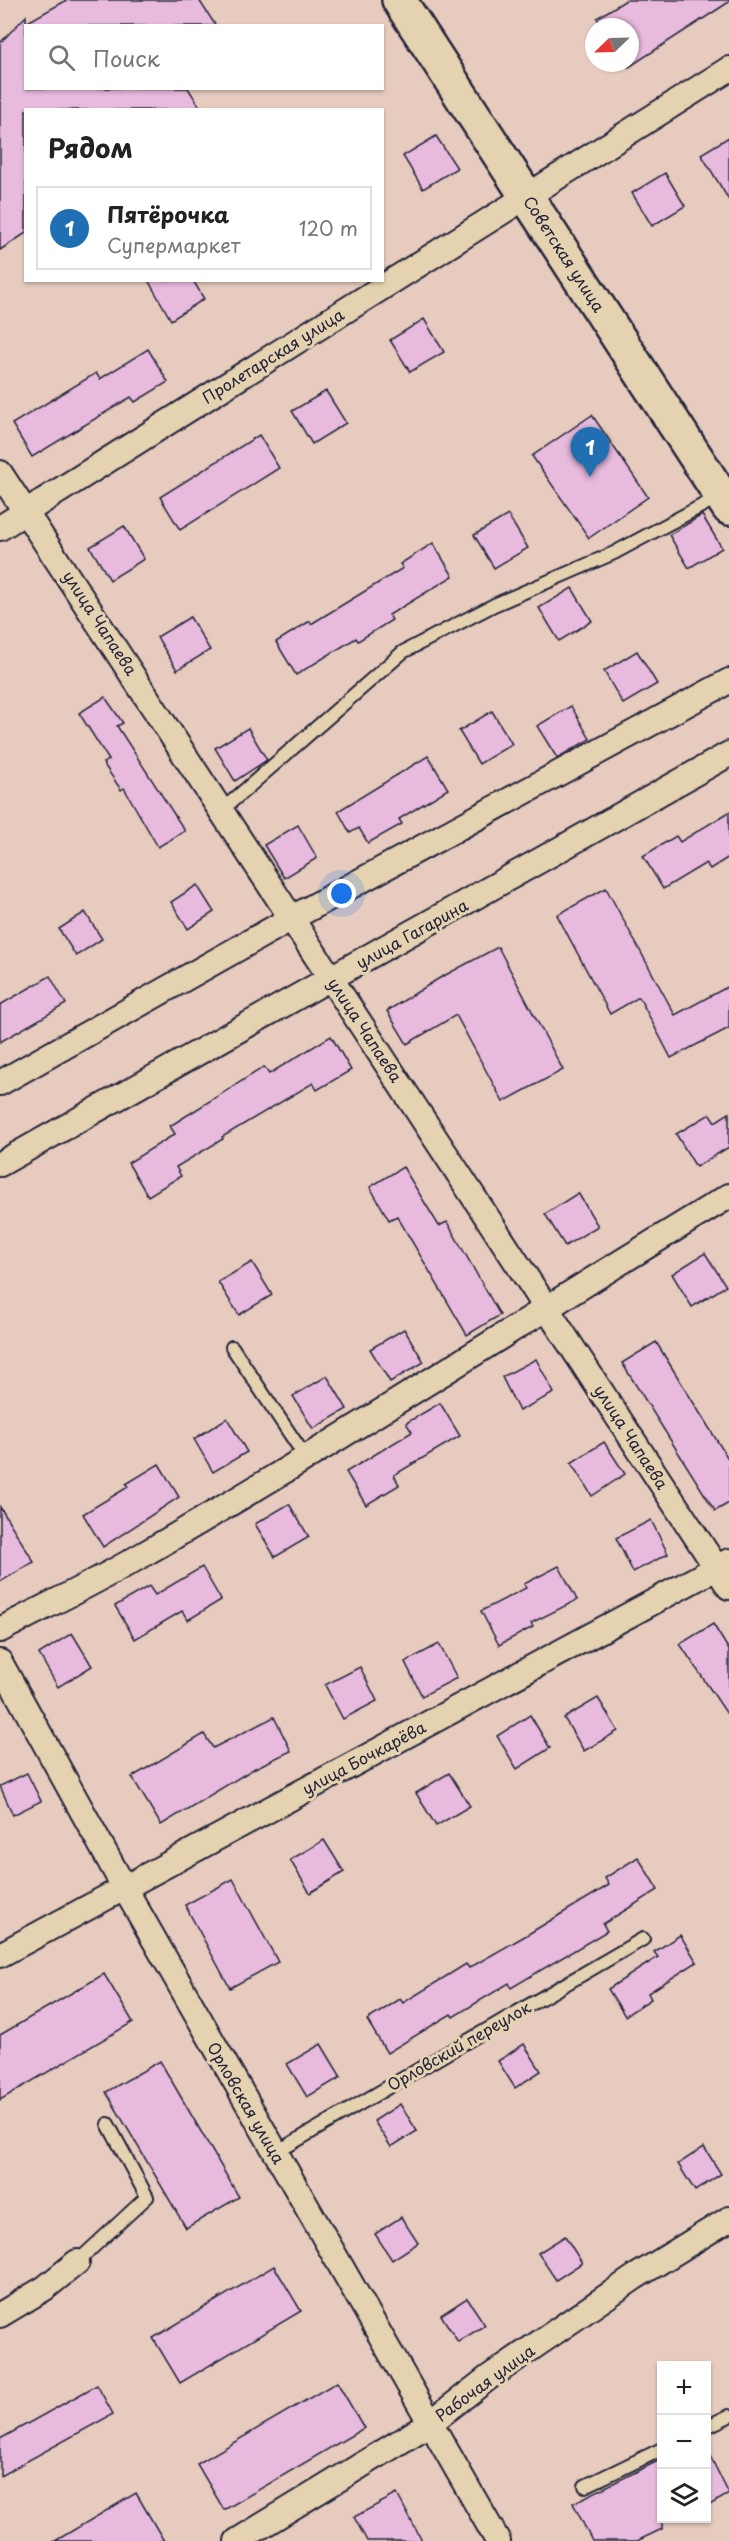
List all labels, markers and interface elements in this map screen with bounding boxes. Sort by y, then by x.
north arrow [585,18,639,72]
search box [24,24,384,90]
icon: search [45,41,78,74]
text: Поиск [93,41,160,74]
text: Рядом [48,128,133,167]
street label: Советская улица [518,191,611,316]
text: Пятёрочка [107,197,229,230]
text: 1 [65,213,74,243]
text: 120 m [299,213,358,243]
text: Супермаркет [107,230,240,260]
street label: Пролетарская улица [197,302,348,409]
pin: 1 [570,428,610,477]
street label: улица Чапаева [58,565,144,680]
your location [327,879,356,908]
street label: улица Гагарина [351,892,472,974]
street label: улица Чапаева [323,972,409,1087]
street label: улица Чапаева [589,1379,675,1494]
street label: улица Бочкарёва [297,1714,430,1800]
street label: Орловский переулок [382,1994,535,2096]
street label: Орловская улица [202,2037,292,2168]
street label: Рабочая улица [430,2338,539,2427]
map controls [657,2361,711,2523]
button: + [657,2361,711,2415]
button: − [657,2415,711,2469]
button: layers [657,2469,711,2523]

